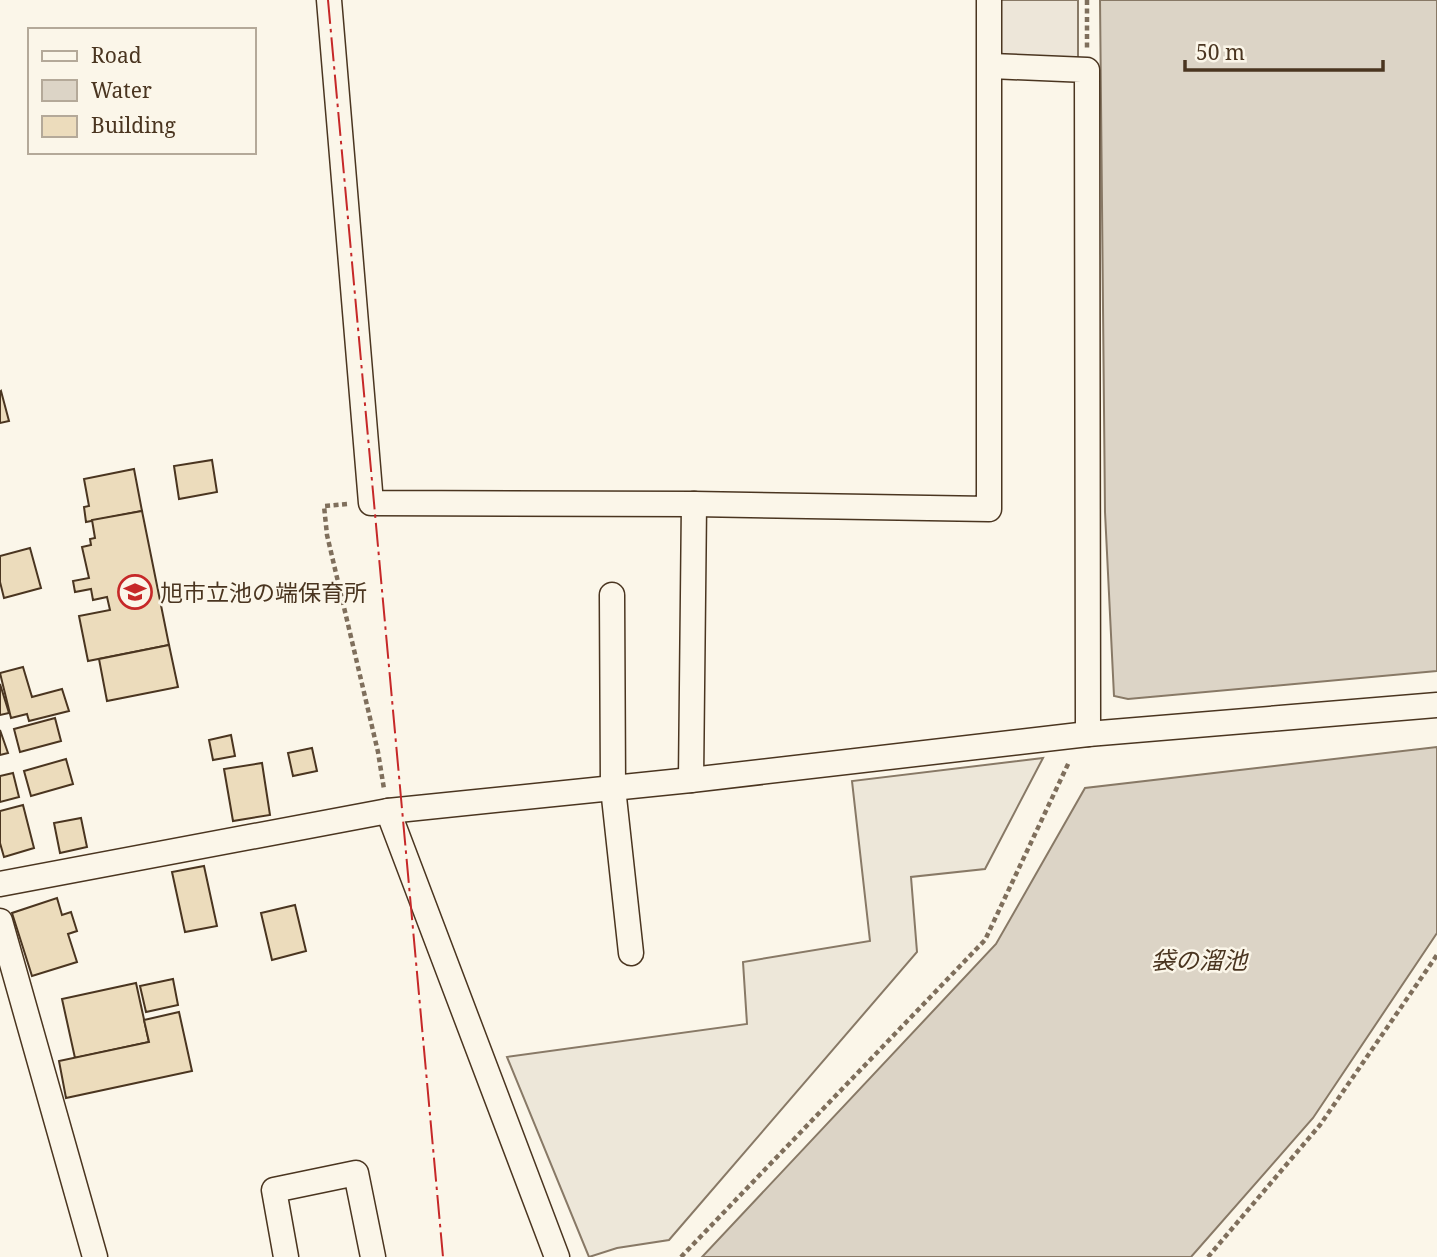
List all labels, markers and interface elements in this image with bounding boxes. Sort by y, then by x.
legend [28,28,256,154]
scale bar [1185,28,1383,72]
text: 50 m [1196,38,1245,66]
text: Road [91,41,142,69]
text: Water [91,76,152,104]
text: Building [91,111,176,139]
school or university icon: 旭市立池の端保育所 [116,573,154,611]
place label: 旭市立池の端保育所 [160,576,367,608]
water label: 袋の溜池 [1151,943,1249,976]

